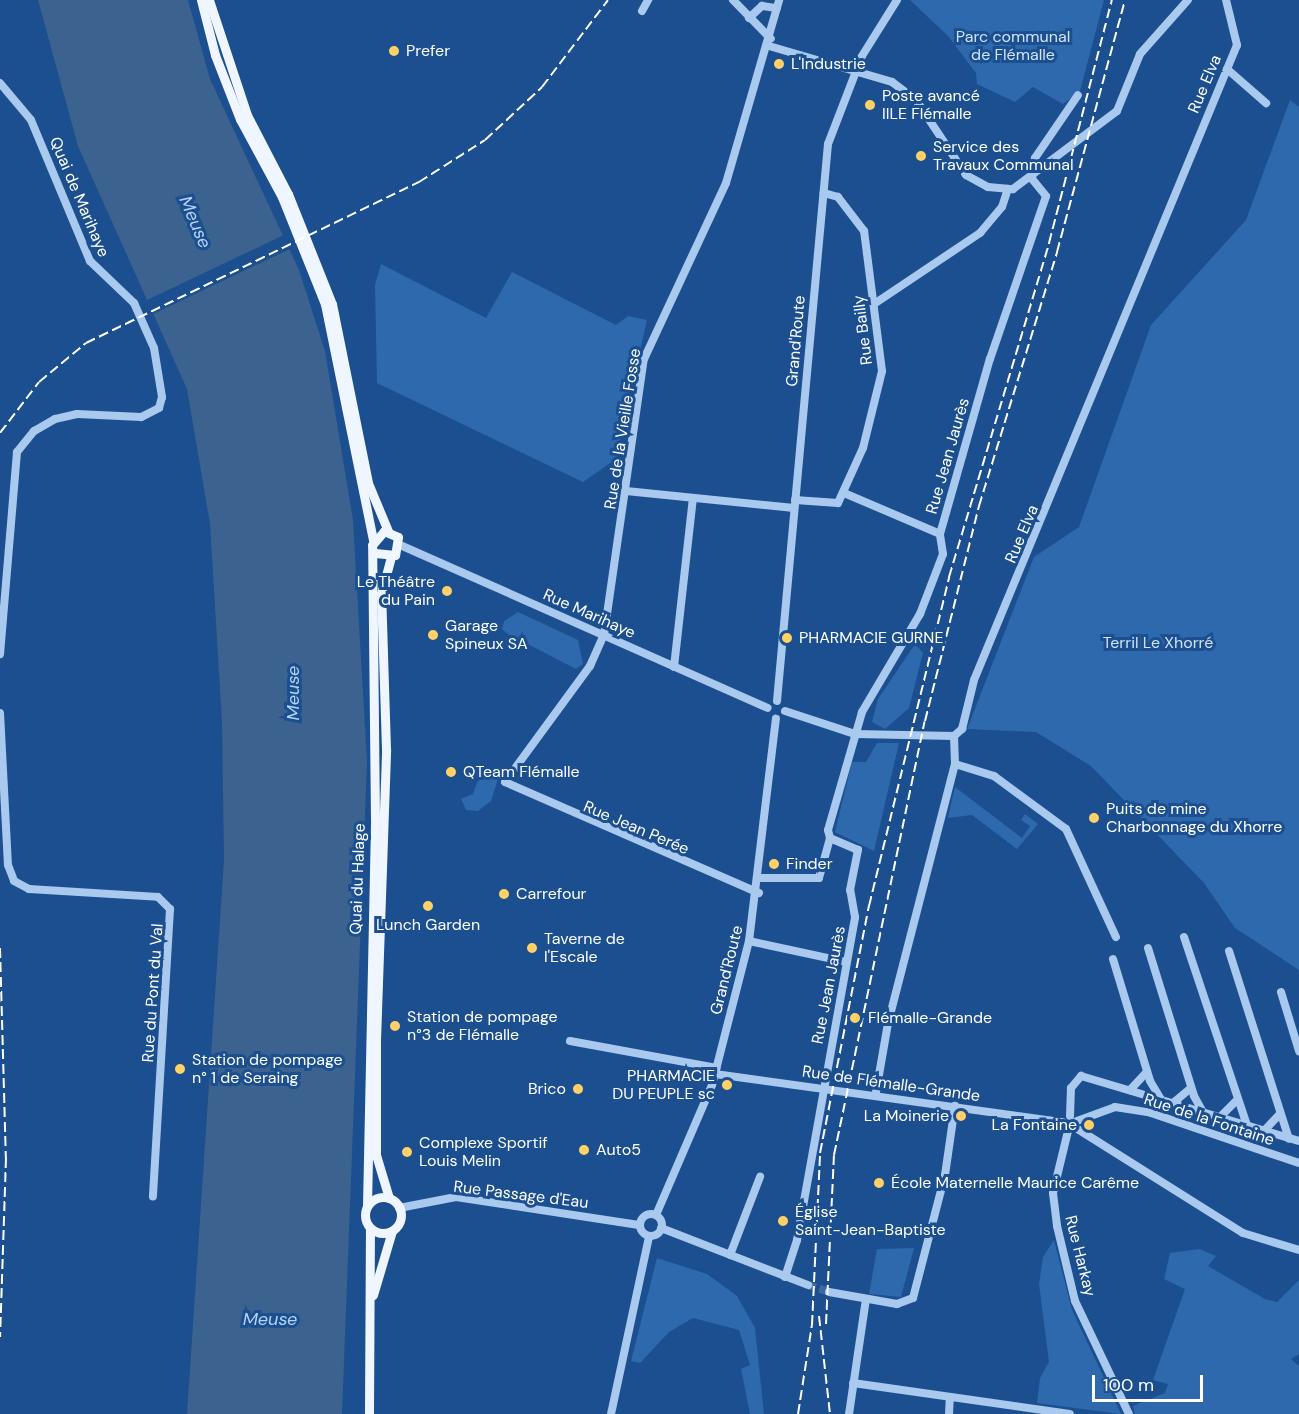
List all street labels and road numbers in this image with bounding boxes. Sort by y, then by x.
street label: Rue Elva [1184,52,1226,116]
street label: Quai de Marihaye [45,134,113,260]
street label: Rue Bailly [849,294,877,366]
street label: Grand'Route [782,295,810,387]
street label: Rue de la Vieille Fosse [601,347,645,511]
street label: Rue Jean Jaurès [922,396,974,516]
street label: Rue Elva [1001,502,1043,566]
street label: Rue Marihaye [540,585,638,643]
street label: Rue Jean Perée [580,797,692,859]
street label: Quai du Halage [346,823,370,935]
street label: Rue du Pont du Val [139,923,167,1063]
street label: Grand'Route [707,923,747,1017]
street label: Rue Jean Jaurès [808,924,850,1046]
street label: Rue de Flémalle-Grande [801,1062,981,1106]
street label: Rue de la Fontaine [1141,1090,1277,1150]
street label: Rue Passage d'Eau [452,1177,590,1213]
street label: Rue Harkay [1061,1213,1099,1299]

